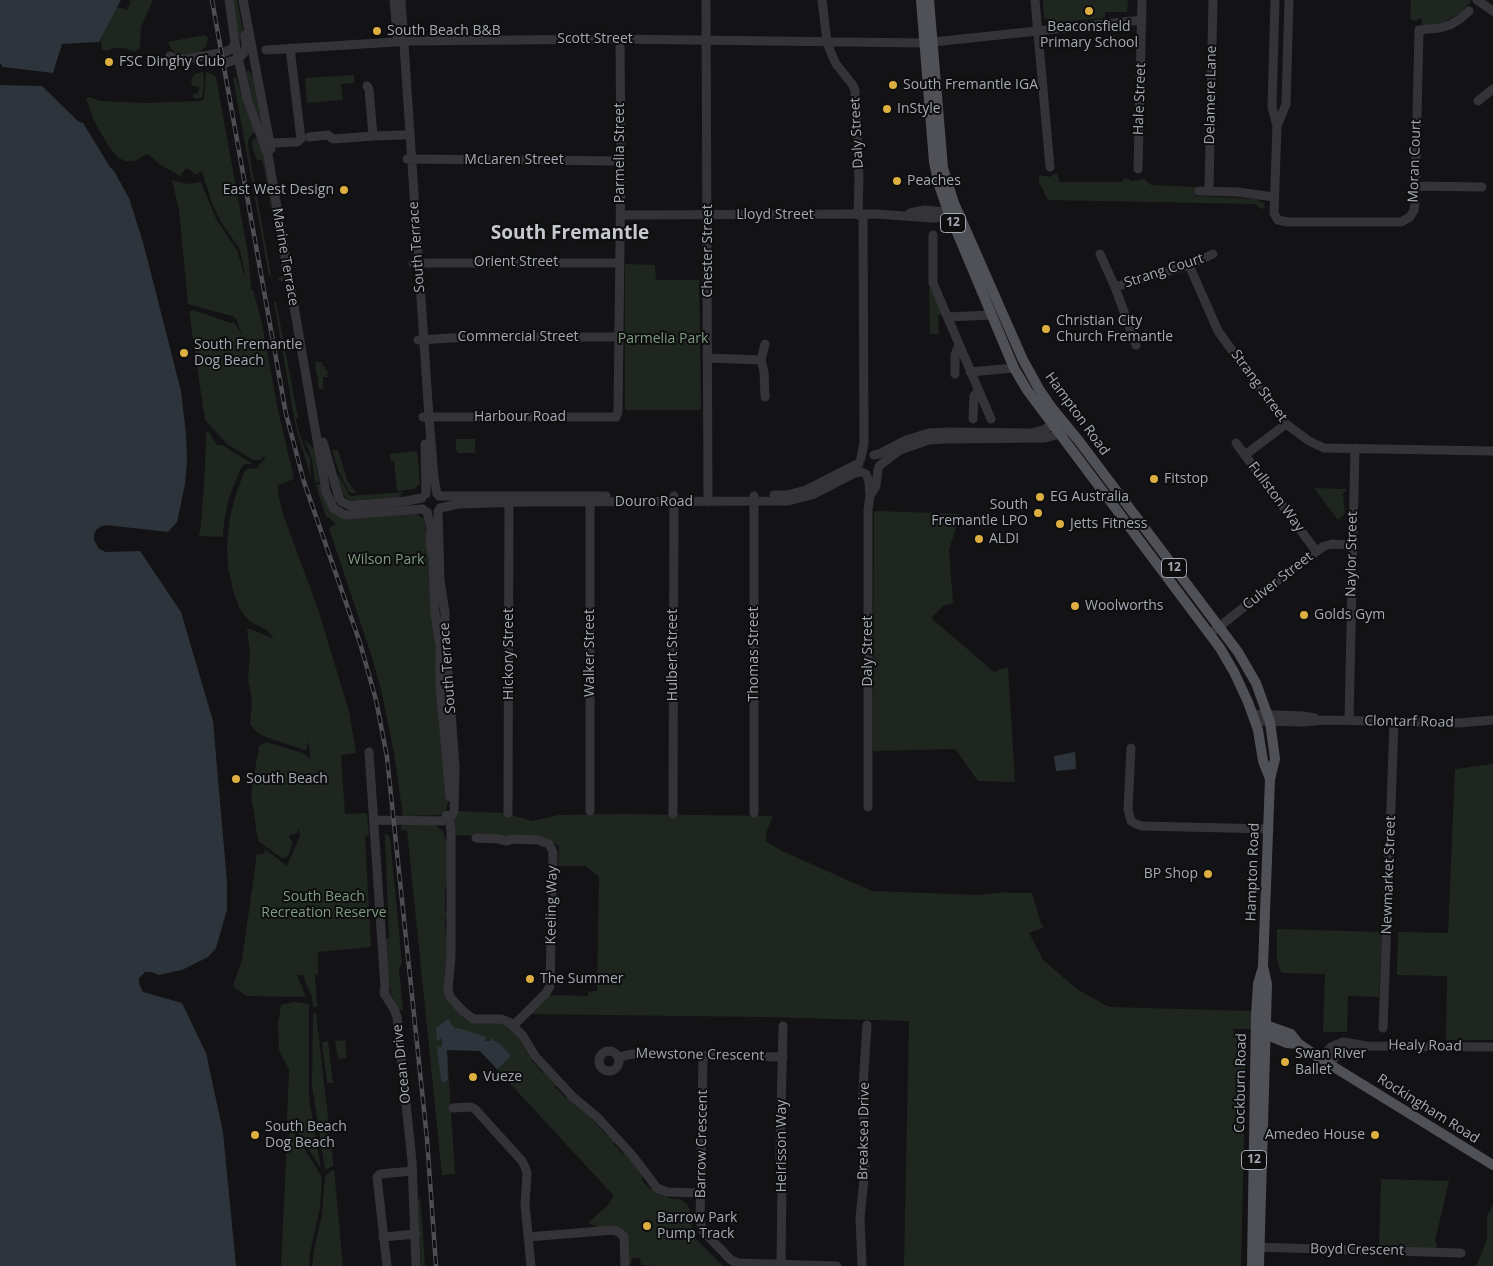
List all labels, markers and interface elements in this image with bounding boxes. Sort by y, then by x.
marker: Beaconsfield Primary School [1083,5,1095,17]
place label: Beaconsfield Primary School [1040,19,1138,52]
place label: South Beach B&B [387,23,501,39]
marker: South Beach B&B [371,25,383,37]
street label: Scott Street [557,31,633,47]
street label: Delamere Lane [1202,45,1220,145]
place label: FSC Dinghy Club [119,54,225,70]
marker: FSC Dinghy Club [103,56,115,68]
street label: Hale Street [1130,63,1150,135]
place label: South Fremantle IGA [903,77,1038,93]
marker: South Fremantle IGA [887,79,899,91]
street label: Daly Street [847,97,867,169]
place label: InStyle [897,101,941,117]
street label: Parmelia Street [612,103,628,203]
marker: InStyle [881,103,893,115]
street label: Moran Court [1405,119,1425,203]
street label: McLaren Street [464,152,564,168]
place label: Peaches [907,173,961,189]
marker: Peaches [891,175,903,187]
place label: East West Design [223,182,334,198]
marker: East West Design [338,184,350,196]
street label: South Terrace [405,201,429,293]
street label: Chester Street [700,204,716,298]
street label: Marine Terrace [268,207,302,307]
street label: Lloyd Street [736,207,814,223]
road number: 12 [940,214,966,232]
district label: South Fremantle [491,223,649,245]
street label: Strang Court [1122,250,1206,292]
street label: Orient Street [474,254,558,270]
place label: Christian City Church Fremantle [1056,313,1173,346]
marker: Christian City Church Fremantle [1040,323,1052,335]
street label: Commercial Street [457,329,579,345]
park label: Parmelia Park [618,331,708,347]
place label: South Fremantle Dog Beach [194,337,302,370]
marker: South Fremantle Dog Beach [178,347,190,359]
street label: Strang Street [1227,347,1291,425]
street label: Hampton Road [1041,369,1113,459]
street label: Harbour Road [474,409,566,425]
street label: Fullston Way [1244,459,1308,535]
place label: Fitstop [1164,471,1208,487]
marker: Fitstop [1148,473,1160,485]
place label: EG Australia [1050,489,1129,505]
marker: EG Australia [1034,491,1046,503]
street label: Douro Road [615,494,693,510]
place label: South Fremantle LPO [931,497,1028,530]
marker: South Fremantle LPO [1032,507,1044,519]
street label: Naylor Street [1343,511,1361,597]
place label: Jetts Fitness [1070,516,1147,532]
marker: Jetts Fitness [1054,518,1066,530]
place label: ALDI [989,531,1019,547]
marker: ALDI [973,533,985,545]
street label: Culver Street [1240,548,1316,614]
park label: Wilson Park [348,552,424,568]
road number: 12 [1162,558,1186,578]
place label: Woolworths [1085,598,1164,614]
marker: Woolworths [1069,600,1081,612]
street label: Thomas Street [746,607,762,701]
place label: Golds Gym [1314,607,1385,623]
street label: Hickory Street [501,608,517,700]
street label: Walker Street [582,609,598,697]
street label: Hulbert Street [665,609,681,701]
marker: Golds Gym [1298,609,1310,621]
street label: Daly Street [860,615,876,687]
street label: South Terrace [436,622,460,714]
street label: Clontarf Road [1364,713,1454,731]
place label: South Beach [246,771,328,787]
marker: South Beach [230,773,242,785]
street label: Newmarket Street [1379,815,1399,935]
street label: Hampton Road [1243,822,1263,922]
street label: Keeling Way [543,865,561,945]
place label: BP Shop [1144,866,1198,882]
marker: BP Shop [1202,868,1214,880]
park label: South Beach Recreation Reserve [261,889,387,922]
place label: The Summer [540,971,624,987]
marker: The Summer [524,973,536,985]
street label: Ocean Drive [389,1023,415,1105]
street label: Cockburn Road [1232,1033,1250,1133]
street label: Healy Road [1388,1037,1462,1055]
street label: Mewstone Crescent [636,1045,764,1065]
place label: Swan River Ballet [1295,1046,1366,1078]
marker: Swan River Ballet [1279,1056,1291,1068]
place label: Vueze [483,1069,522,1085]
marker: Vueze [467,1071,479,1083]
street label: Rockingham Road [1374,1071,1482,1147]
street label: Breaksea Drive [855,1082,873,1180]
street label: Barrow Crescent [693,1090,711,1198]
street label: Heirisson Way [774,1100,790,1192]
place label: South Beach Dog Beach [265,1119,347,1152]
place label: Amedeo House [1265,1127,1365,1143]
marker: South Beach Dog Beach [249,1129,261,1141]
marker: Amedeo House [1369,1129,1381,1141]
road number: 12 [1242,1150,1266,1170]
place label: Barrow Park Pump Track [657,1210,737,1242]
marker: Barrow Park Pump Track [641,1220,653,1232]
street label: Boyd Crescent [1310,1241,1404,1259]

